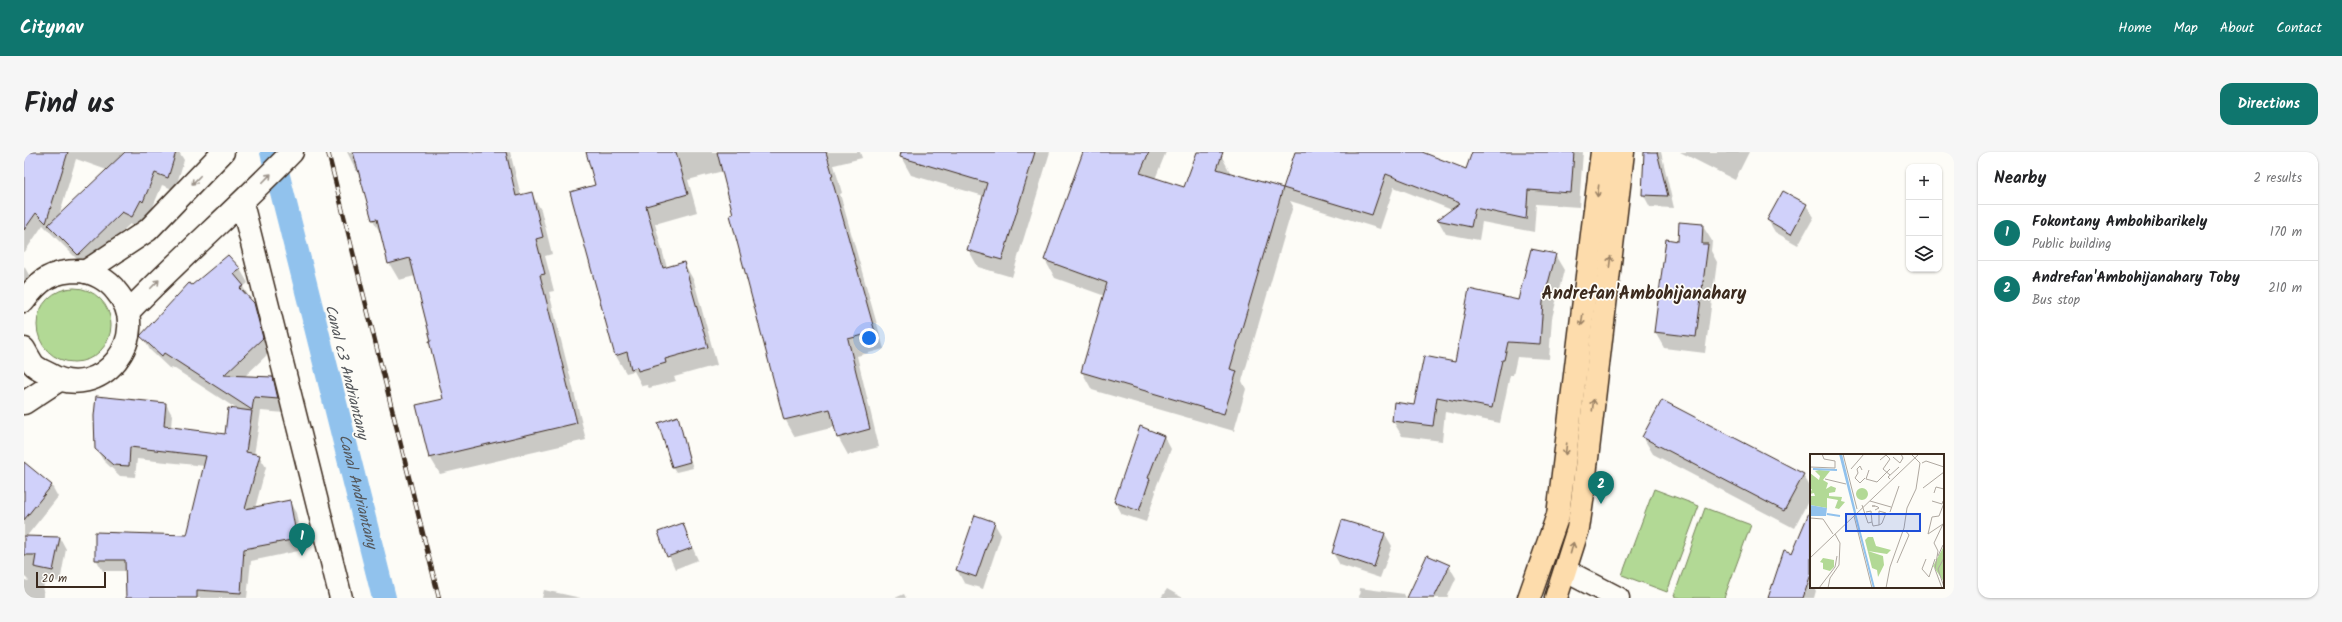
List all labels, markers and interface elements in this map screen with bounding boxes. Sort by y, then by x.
text: Citynav [20,13,83,43]
text: Home [2118,17,2152,39]
text: Map [2174,17,2198,39]
text: About [2220,17,2254,39]
text: Contact [2276,17,2322,39]
text: Find us [24,82,115,127]
button: Directions [2220,83,2318,125]
map controls [1906,164,1942,272]
button: + [1906,164,1942,200]
text: Nearby [1994,165,2046,192]
text: 2 results [2254,168,2302,189]
one-way arrow [262,173,272,183]
one-way arrow [191,175,201,185]
one-way arrow [1594,184,1601,197]
button: − [1906,200,1942,236]
text: Fokontany Ambohibarikely [2032,210,2207,234]
text: 1 [2005,222,2009,243]
text: 170 m [2270,222,2302,243]
text: Public building [2032,234,2111,255]
button: layers [1906,236,1942,272]
one-way arrow [1606,256,1614,269]
text: Andrefan'Ambohijanahary Toby [2032,266,2240,290]
text: 2 [2003,278,2011,299]
text: 210 m [2268,278,2302,299]
one-way arrow [150,279,160,289]
district label: Andrefan'Ambohijanahary [1542,280,1747,309]
text: Bus stop [2032,290,2080,311]
water label: Canal c3 Andriantany [318,302,375,444]
one-way arrow [1578,313,1586,326]
your location [859,328,879,348]
one-way arrow [1589,399,1597,412]
water label: Canal Andriantany [331,432,384,553]
one-way arrow [1562,442,1570,455]
inset map [1810,454,1944,588]
pin: 2 [1588,471,1614,504]
pin: 1 [289,523,315,556]
one-way arrow [1569,541,1577,554]
scale bar [36,570,106,589]
text: 20 m [42,570,67,588]

